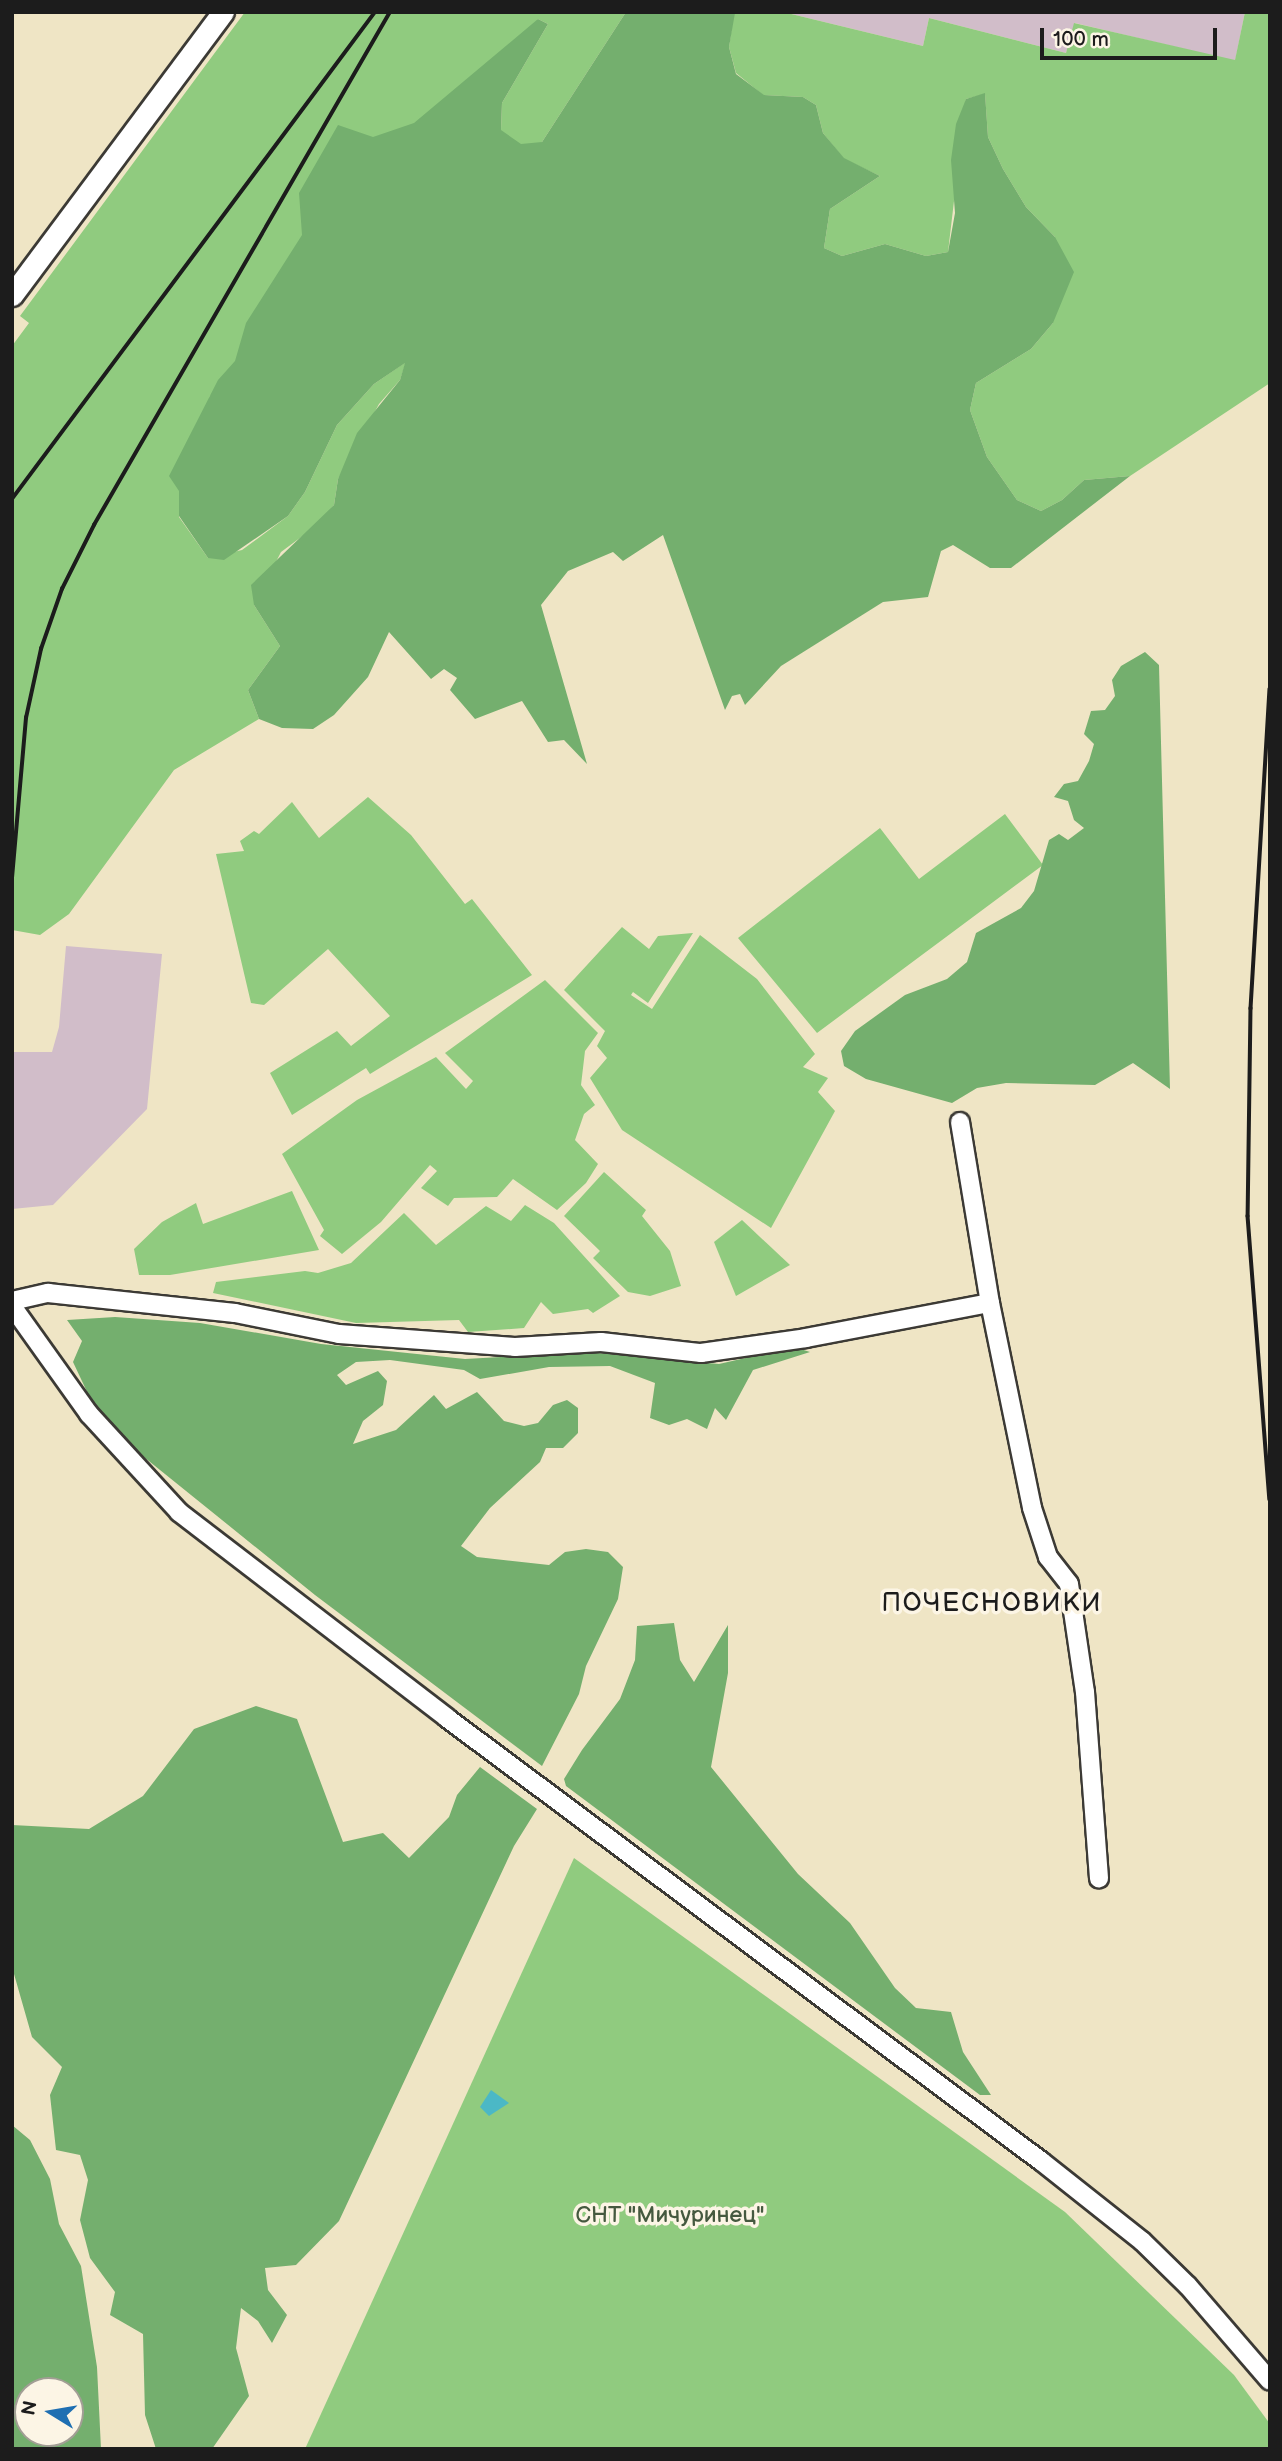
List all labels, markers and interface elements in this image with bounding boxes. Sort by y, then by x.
scale bar [1044,14,1221,58]
text: 100 m [1053,27,1109,52]
district label: ПОЧЕСНОВИКИ [883,1588,1101,1620]
park label: СНТ "Мичуринец" [575,2201,765,2229]
north arrow [14,2377,84,2447]
text: N [17,2399,43,2417]

